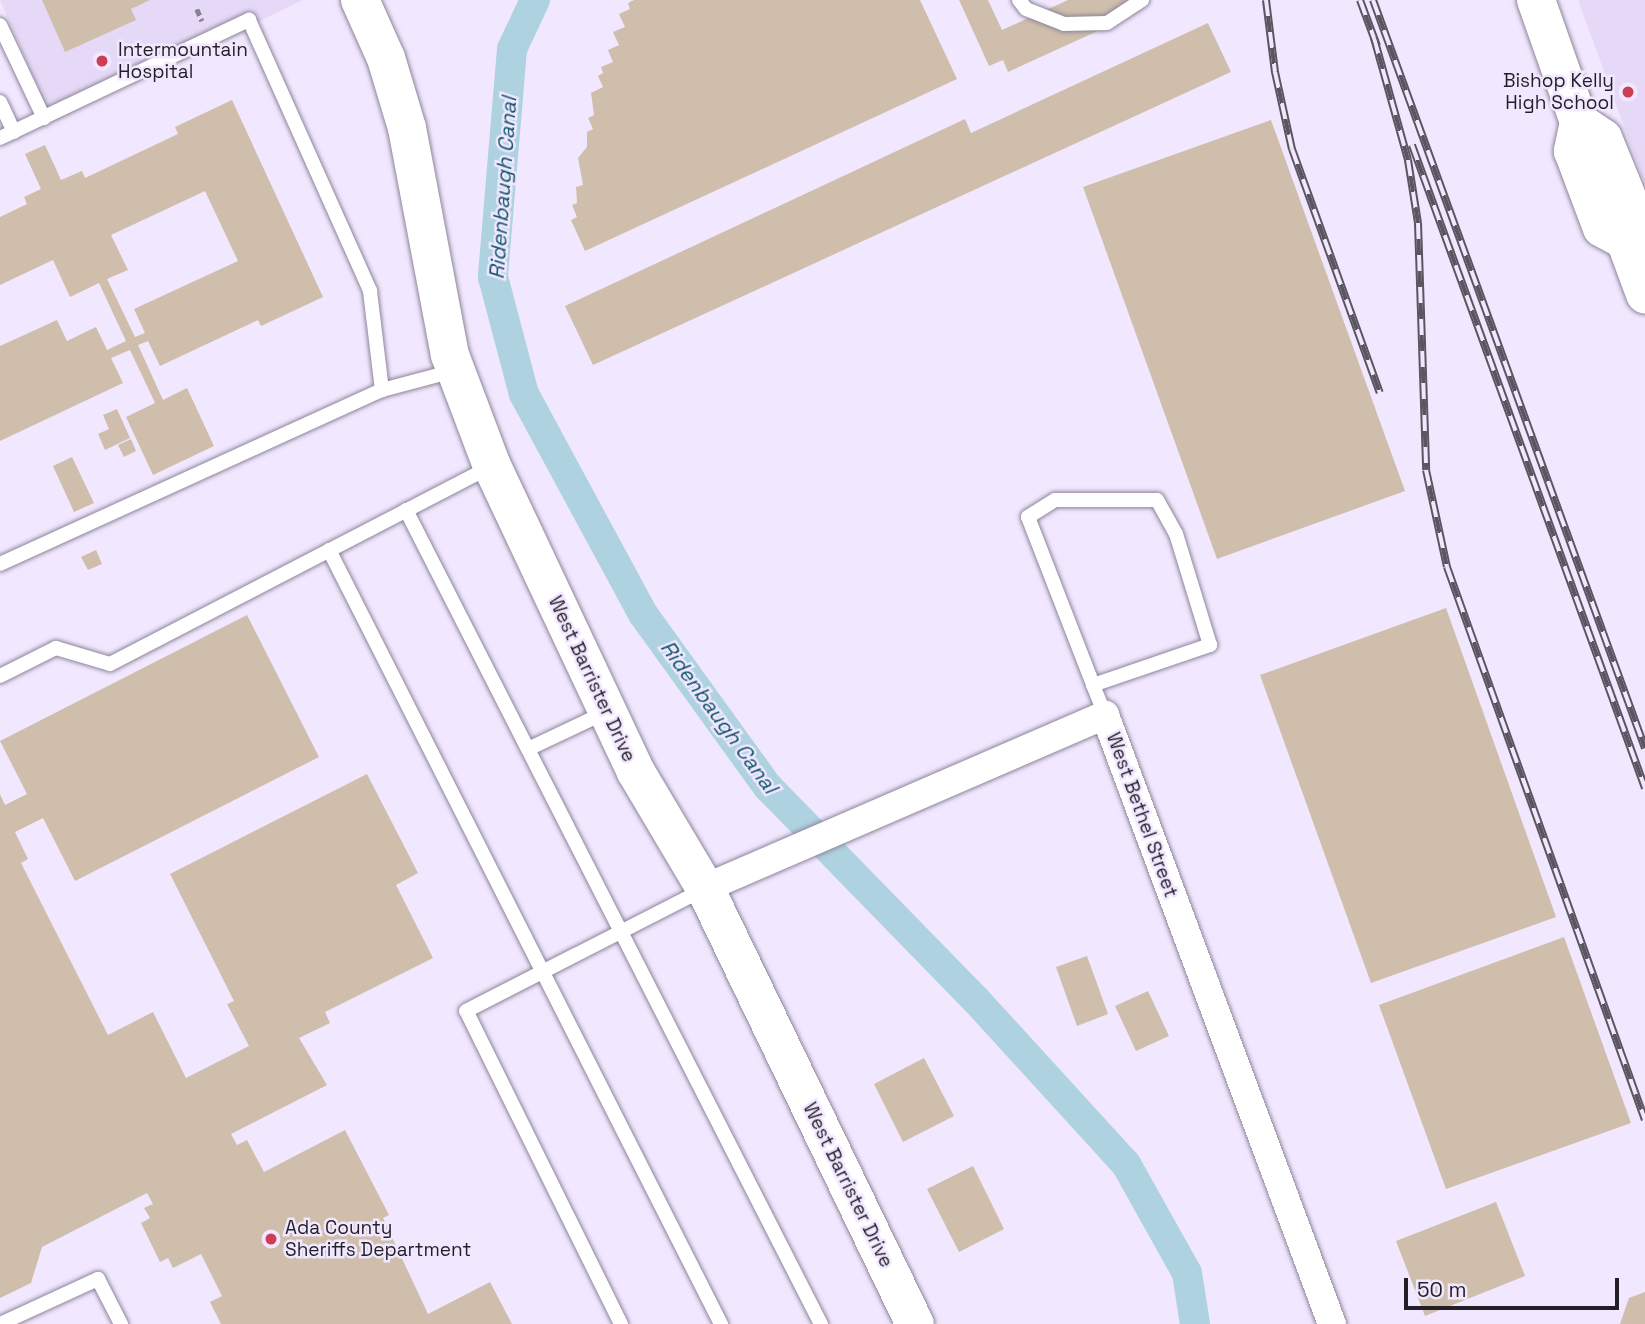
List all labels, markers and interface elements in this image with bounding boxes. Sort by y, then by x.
place label: Intermountain Hospital [118,39,248,83]
marker: Intermountain Hospital [92,51,112,71]
place label: Bishop Kelly High School [1503,70,1614,114]
marker: Bishop Kelly High School [1620,84,1636,100]
water label: Ridenbaugh Canal [484,96,522,280]
street label: West Barrister Drive [544,592,640,766]
water label: Ridenbaugh Canal [655,636,783,798]
street label: West Bethel Street [1102,729,1182,901]
street label: West Barrister Drive [798,1099,898,1271]
place label: Ada County Sheriffs Department [285,1217,471,1261]
marker: Ada County Sheriffs Department [263,1231,279,1247]
scale bar [1407,1264,1622,1308]
text: 50 m [1417,1276,1467,1303]

